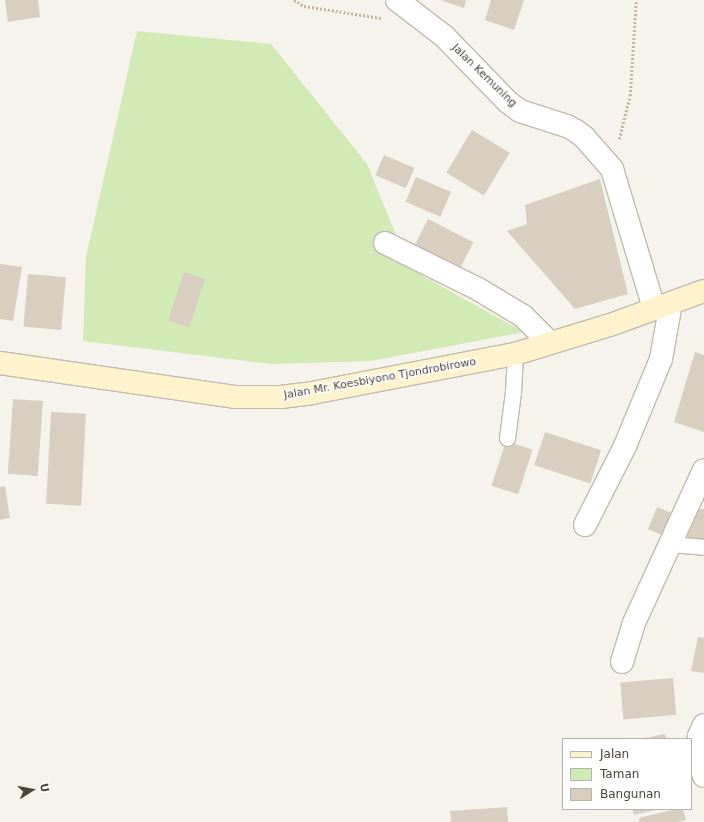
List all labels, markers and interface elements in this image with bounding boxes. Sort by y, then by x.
street label: Jalan Kemuning [449,42,519,110]
street label: Jalan Mr. Koesbiyono Tjondrobirowo [283,356,477,402]
legend [562,738,692,810]
text: Jalan [600,747,629,761]
text: Taman [600,767,639,781]
north arrow [12,770,52,810]
text: U [37,782,52,793]
text: Bangunan [600,787,661,801]

